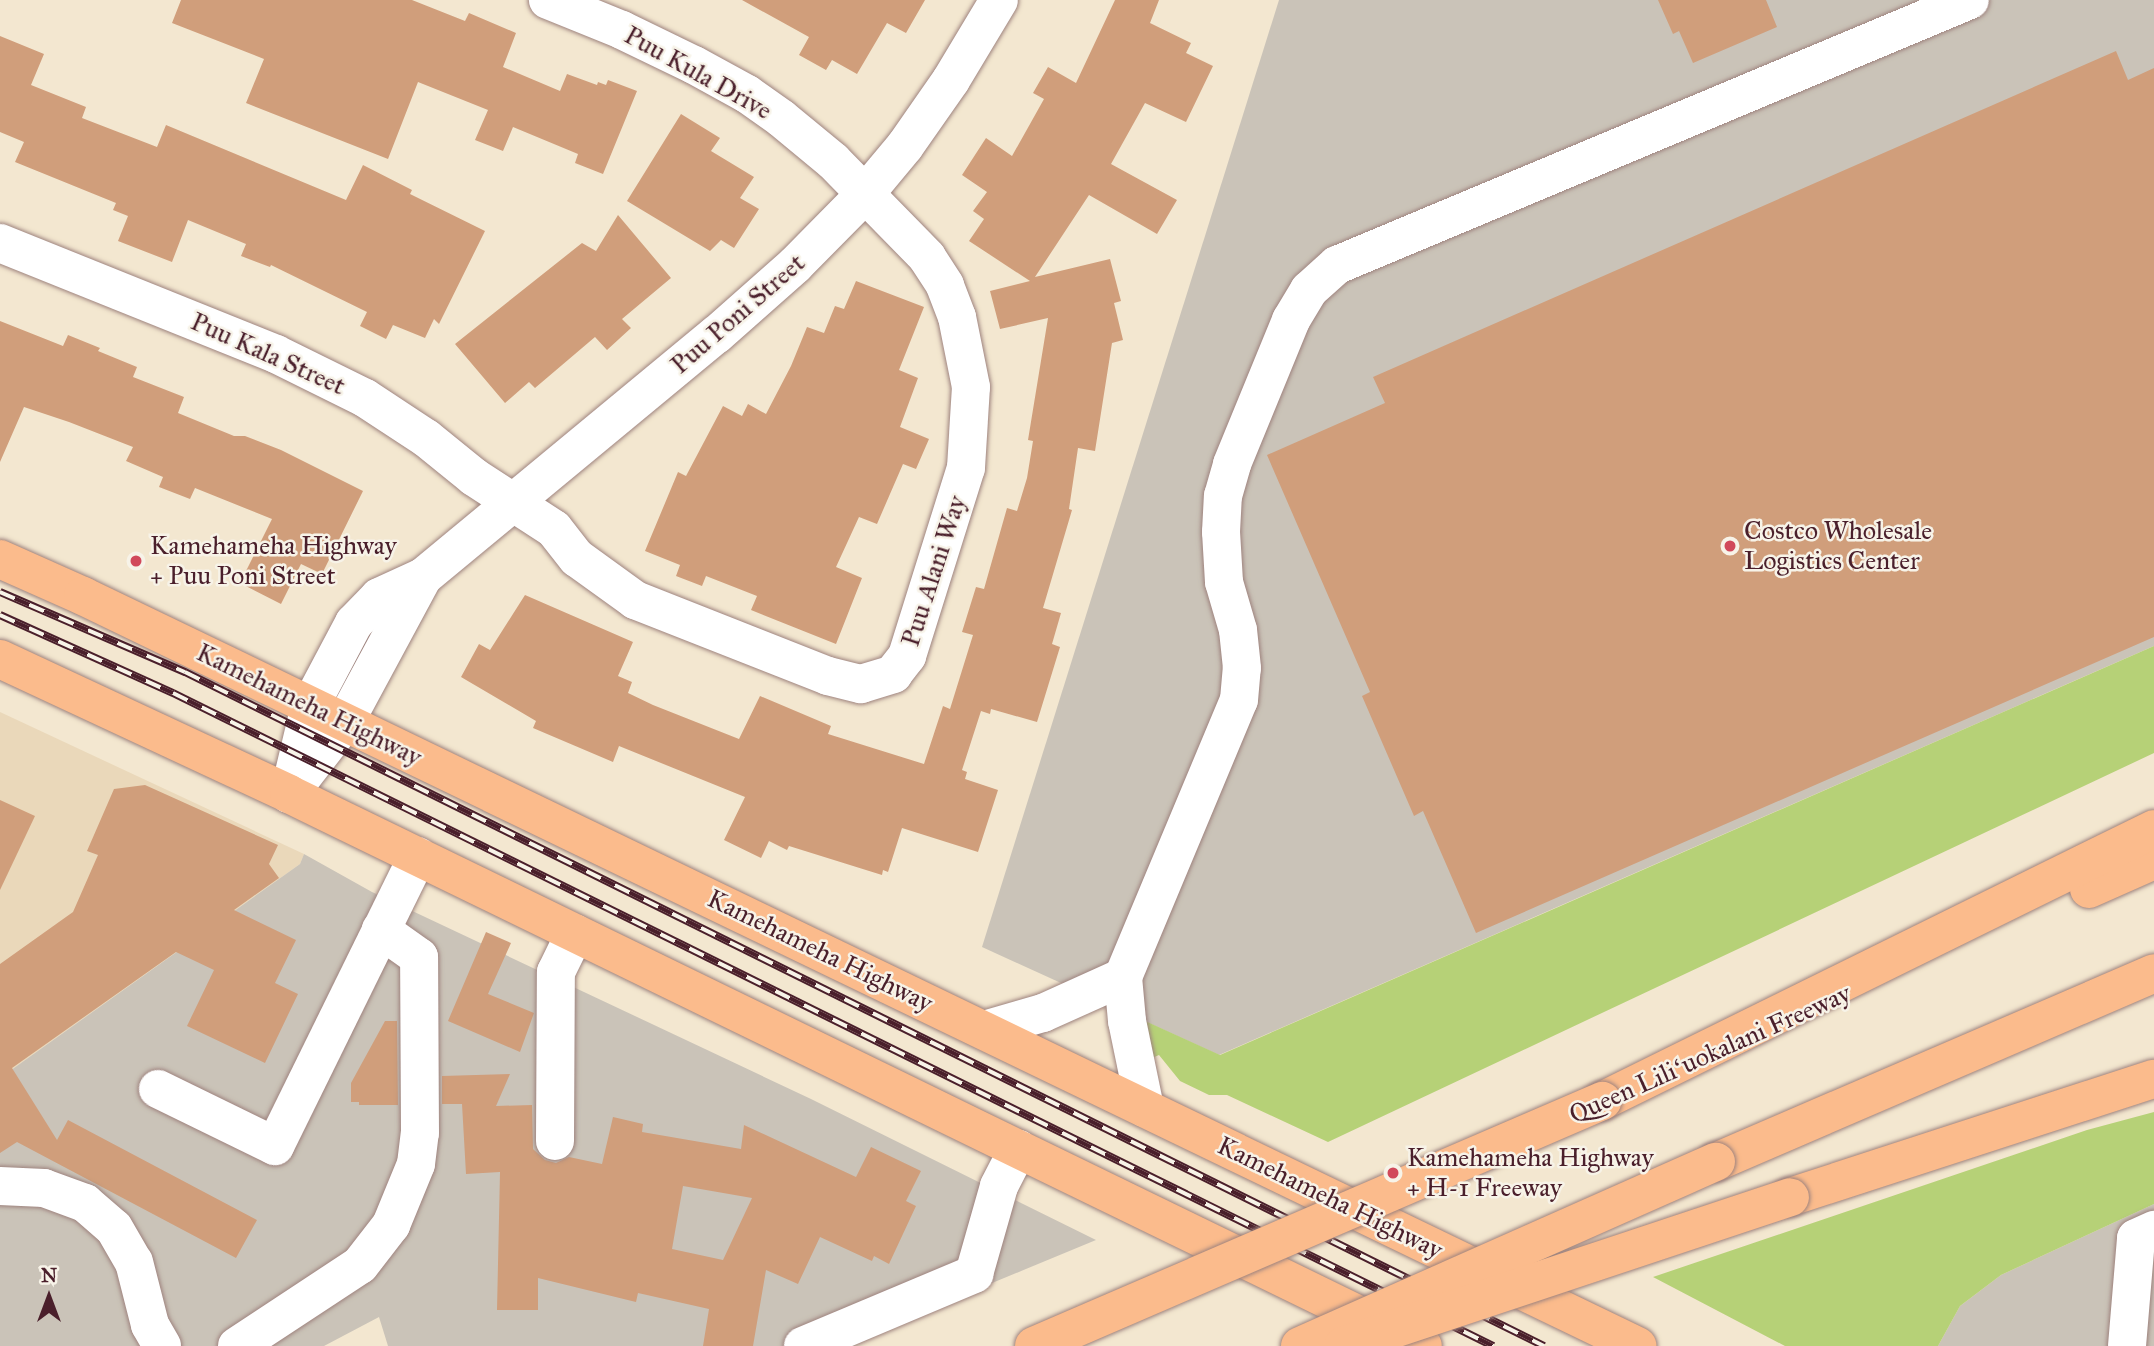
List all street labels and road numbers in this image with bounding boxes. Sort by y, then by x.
street label: Puu Kula Drive [619,20,777,126]
street label: Puu Poni Street [665,247,811,381]
street label: Puu Kala Street [186,306,350,402]
street label: Puu Alani Way [895,492,973,650]
street label: Kamehameha Highway [191,637,427,773]
street label: Kamehameha Highway [702,883,938,1019]
street label: Queen Liliʻuokalani Freeway [1564,978,1856,1130]
street label: Kamehameha Highway [1212,1130,1448,1266]

